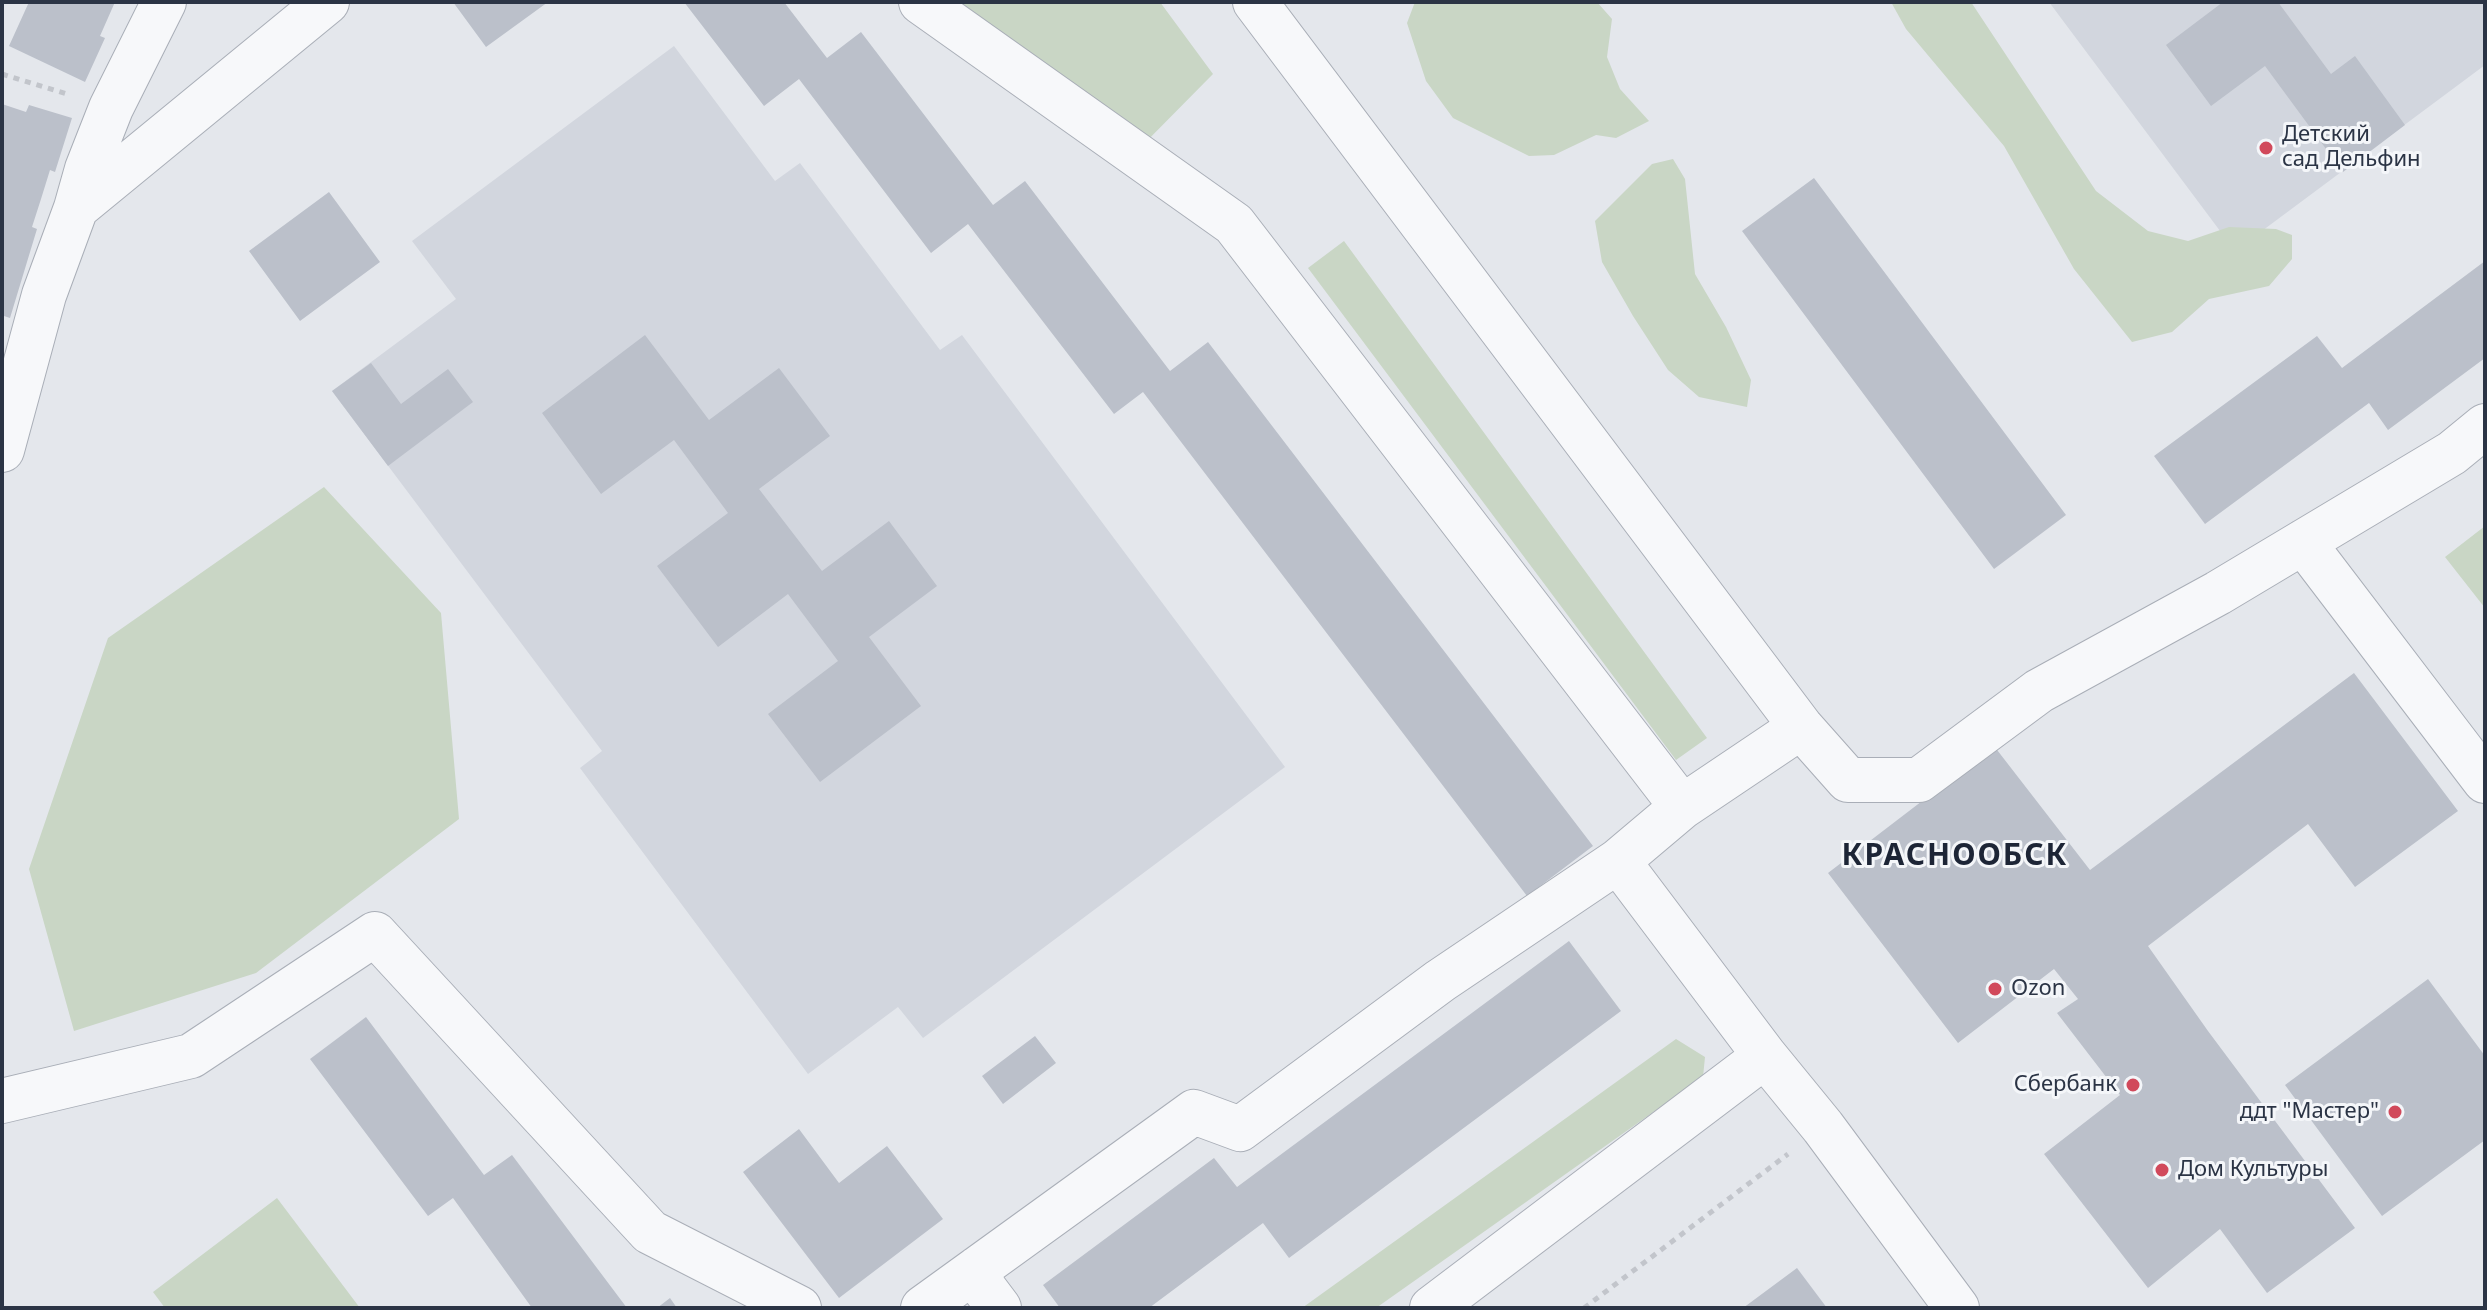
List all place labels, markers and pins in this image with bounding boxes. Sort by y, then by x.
place label: Детский сад Дельфин [2282,122,2421,174]
marker: Детский сад Дельфин [2257,139,2275,157]
place label: Ozon [2011,976,2065,1002]
marker: Ozon [1986,980,2004,998]
place label: Сбербанк [2014,1072,2117,1098]
marker: Сбербанк [2124,1076,2142,1094]
place label: ддт "Мастер" [2240,1099,2379,1125]
marker: ддт "Мастер" [2386,1103,2404,1121]
place label: Дом Культуры [2178,1157,2328,1183]
marker: Дом Культуры [2153,1161,2171,1179]

